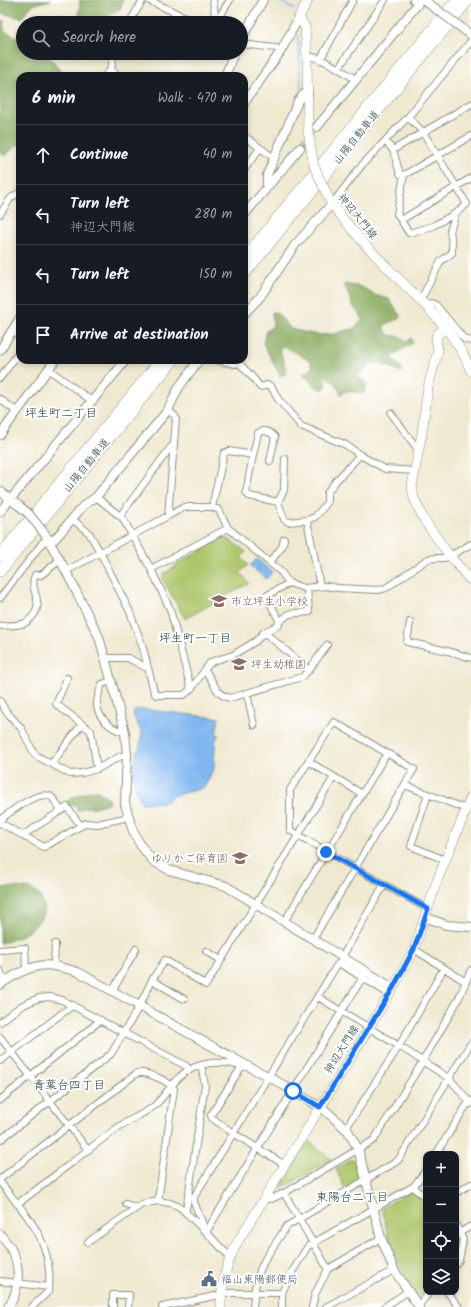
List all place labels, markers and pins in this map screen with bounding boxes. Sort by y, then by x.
school or university icon: 市立坪生小学校 [210,592,228,610]
place label: 市立坪生小学校 [231,593,308,611]
school or university icon: 坪生幼稚園 [230,655,248,673]
place label: 坪生幼稚園 [251,656,306,674]
school or university icon: ゆりかご保育園 [231,849,249,867]
place label: ゆりかご保育園 [151,850,228,868]
public building icon: 福山東陽郵便局 [200,1270,218,1288]
place label: 福山東陽郵便局 [221,1271,298,1289]

